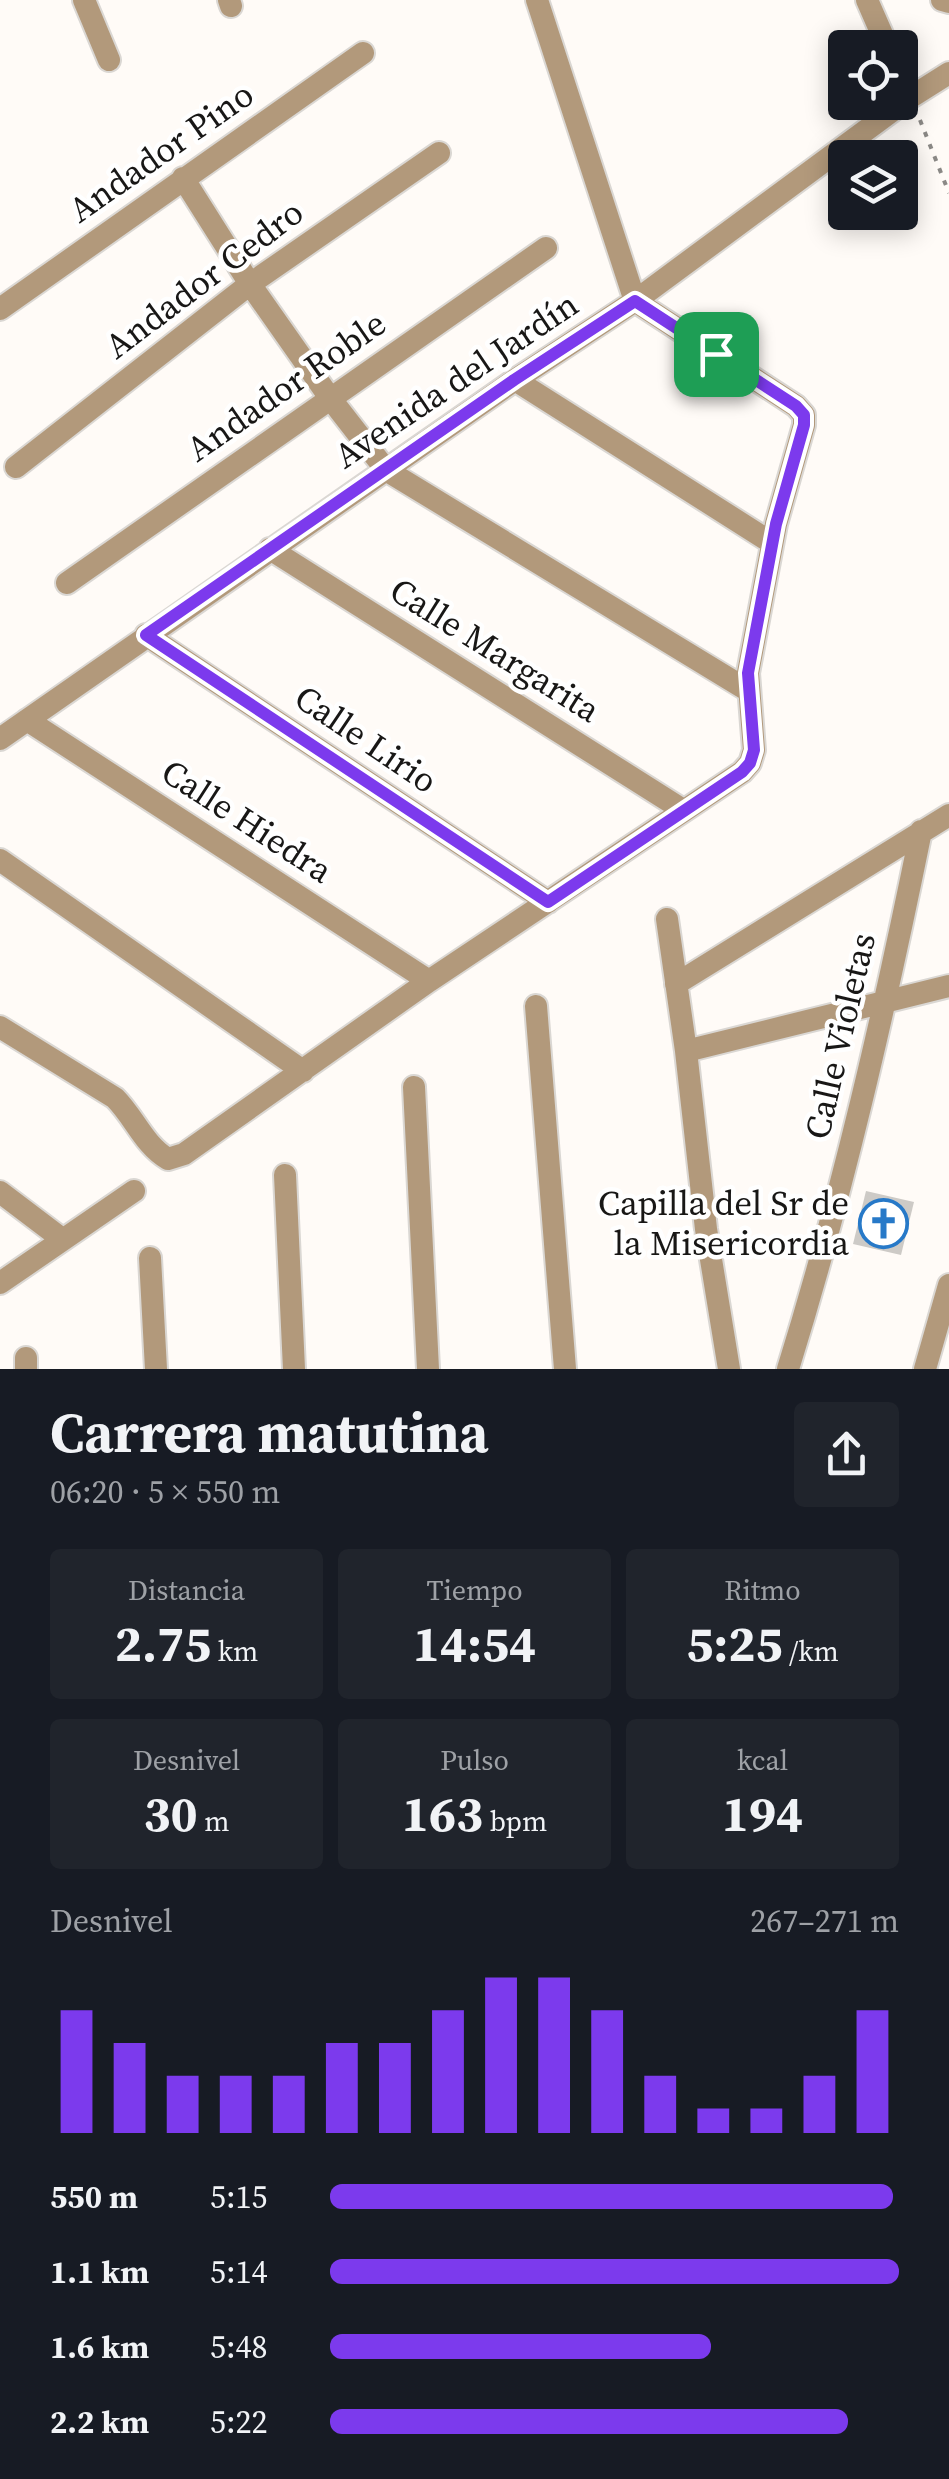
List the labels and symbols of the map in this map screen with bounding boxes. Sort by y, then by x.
street label: Andador Pino [59,71,263,233]
street label: Andador Cedro [95,188,313,370]
street label: Avenida del Jardín [325,280,587,480]
street label: Andador Roble [177,299,395,473]
pin [674,312,759,397]
street label: Calle Margarita [381,566,609,734]
street label: Calle Lirio [285,674,447,804]
street label: Calle Hiedra [152,748,342,894]
street label: Calle Violetas [793,928,887,1144]
place label: Capilla del Sr de la Misericordia [598,1179,849,1267]
church icon: Capilla del Sr de la Misericordia [858,1197,910,1249]

